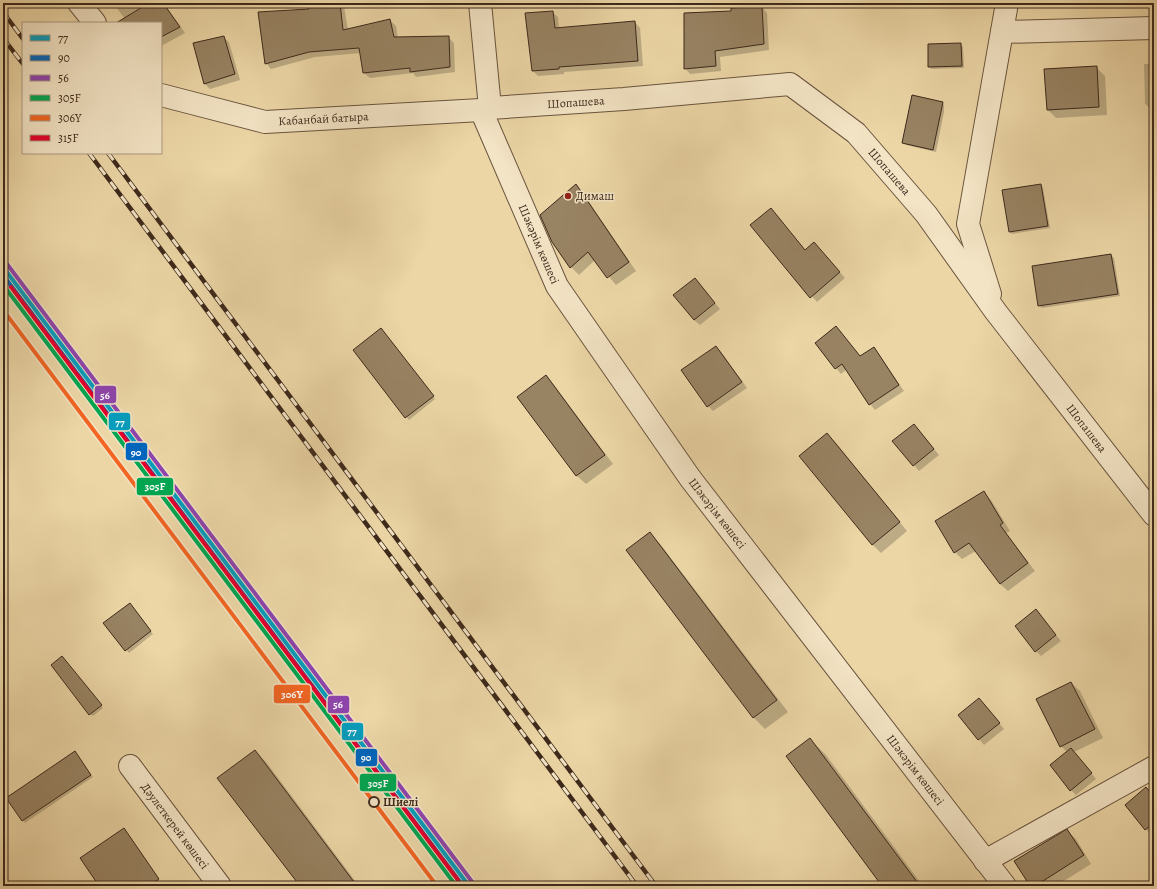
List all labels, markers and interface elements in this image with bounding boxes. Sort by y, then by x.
legend [22,22,162,154]
text: 77 [58,30,69,46]
text: 90 [58,50,70,66]
text: 56 [58,70,69,86]
text: 305F [58,90,81,106]
street label: Шопашева [547,92,606,112]
street label: Кабанбай батыра [278,108,369,129]
text: 306Y [58,110,82,126]
text: 315F [58,130,78,146]
street label: Шопашева [864,144,914,199]
place label: Димаш [576,188,614,204]
marker: Димаш [563,191,573,201]
street label: Шәкәрім көшесі [515,202,563,286]
line badge: 56 [94,385,117,404]
text: 56 [100,388,110,403]
street label: Шопашева [1063,401,1111,456]
line badge: 77 [108,412,131,431]
text: 77 [115,415,125,430]
line badge: 90 [125,442,148,461]
text: 90 [131,445,142,460]
street label: Шәкәрім көшесі [685,475,750,552]
line badge: 305F [136,477,174,496]
text: 305F [145,479,166,494]
line badge: 306Y [273,684,311,704]
text: 306Y [281,687,303,702]
line badge: 56 [327,695,350,714]
text: 56 [333,697,343,712]
line badge: 77 [341,722,364,741]
text: 77 [347,724,357,739]
street label: Шәкәрім көшесі [883,731,948,809]
line badge: 90 [355,748,378,767]
text: 90 [361,750,372,765]
line badge: 305F [359,773,397,792]
text: 305F [368,776,389,791]
street label: Дәулеткерей көшесі [137,780,213,872]
place label: Шиелі [383,794,419,810]
marker: Шиелі [368,796,380,808]

